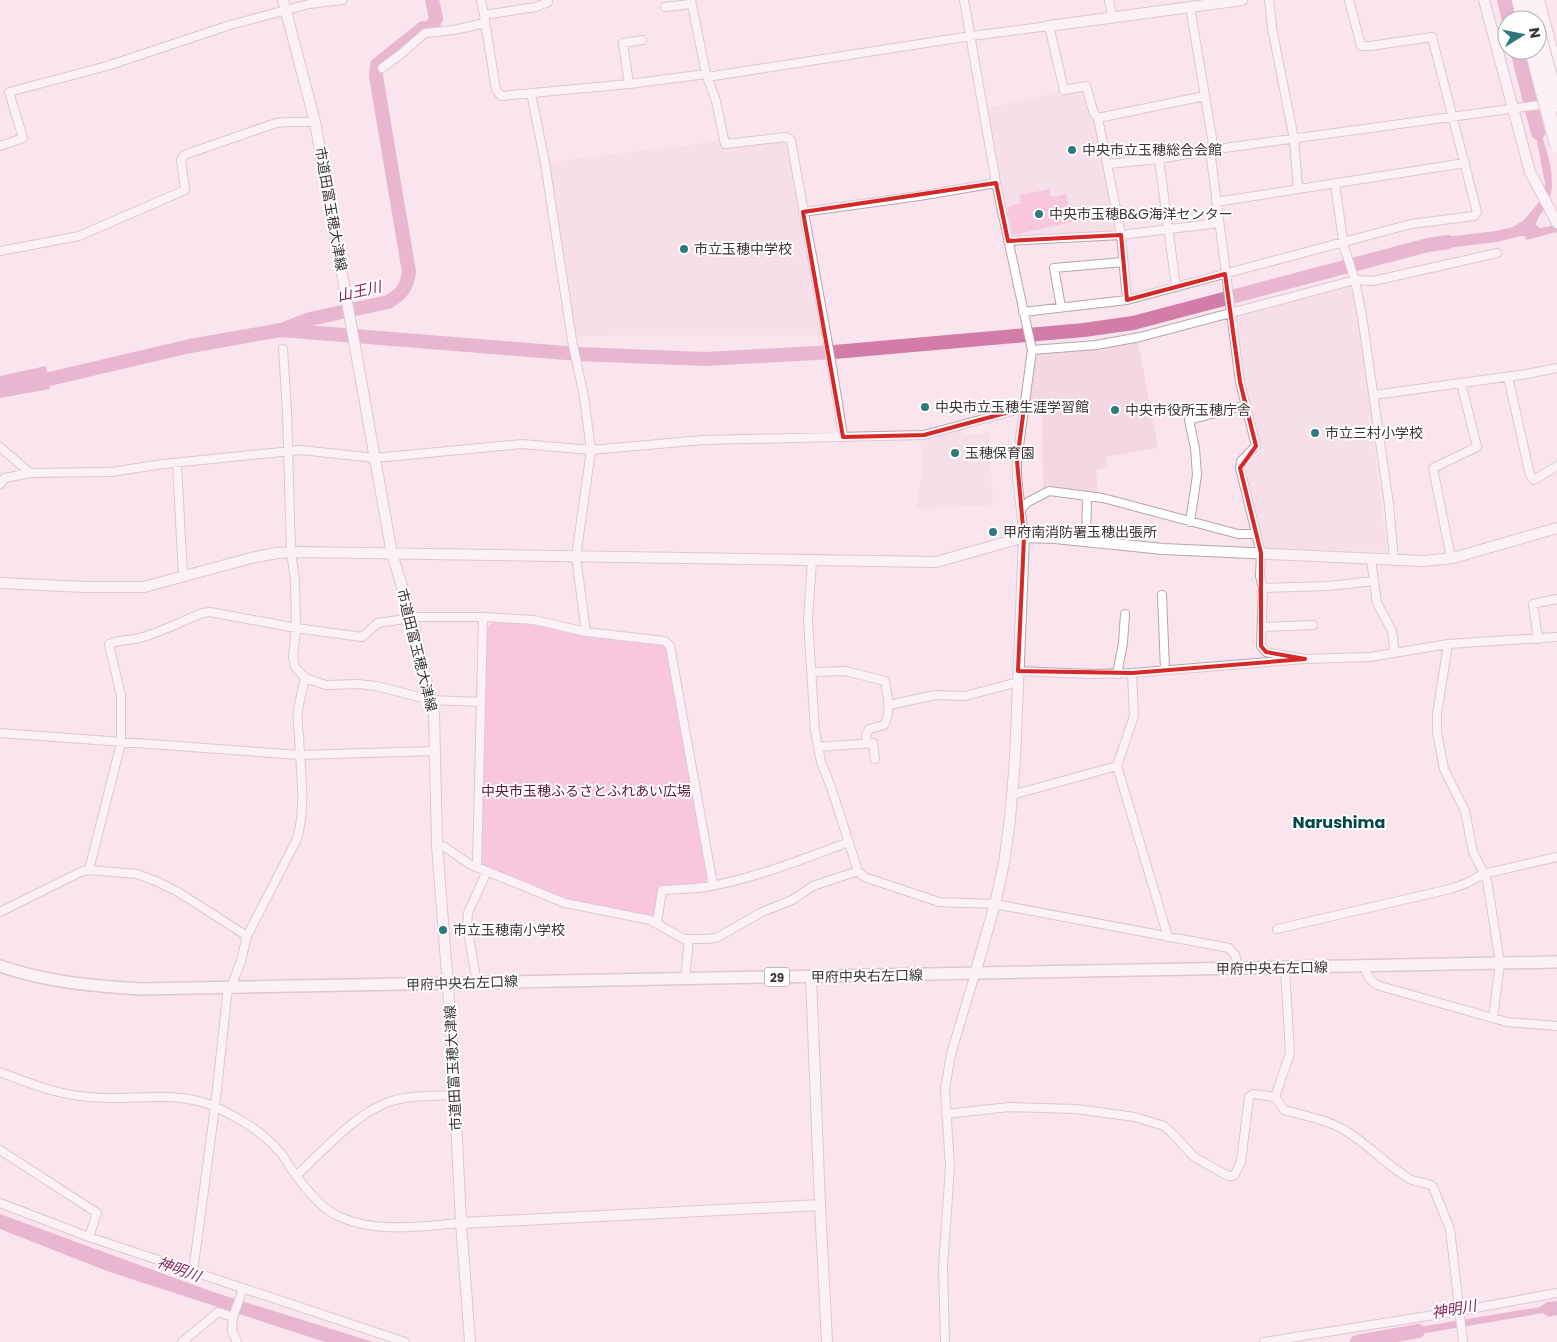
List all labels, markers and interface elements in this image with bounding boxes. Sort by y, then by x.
north arrow [1497,10,1547,60]
text: N [1524,26,1546,40]
place label: 中央市立玉穂総合会館 [1082,140,1222,160]
marker: 中央市立玉穂総合会館 [1066,144,1078,156]
street label: 市道田富玉穂大津線 [310,145,352,273]
place label: 中央市玉穂B&G海洋センター [1049,204,1233,224]
marker: 中央市玉穂B&G海洋センター [1033,208,1045,220]
place label: 市立玉穂中学校 [694,239,792,259]
marker: 市立玉穂中学校 [678,243,690,255]
water label: 山王川 [335,275,385,306]
place label: 中央市立玉穂生涯学習館 [935,397,1089,417]
place label: 中央市役所玉穂庁舎 [1125,400,1251,420]
marker: 中央市立玉穂生涯学習館 [919,401,931,413]
marker: 中央市役所玉穂庁舎 [1109,404,1121,416]
place label: 市立三村小学校 [1325,423,1423,443]
marker: 市立三村小学校 [1309,427,1321,439]
place label: 玉穂保育園 [965,443,1035,463]
marker: 玉穂保育園 [949,447,961,459]
place label: 甲府南消防署玉穂出張所 [1003,522,1157,542]
marker: 甲府南消防署玉穂出張所 [987,526,999,538]
street label: 市道田富玉穂大津線 [392,586,442,714]
park label: 中央市玉穂ふるさとふれあい広場 [481,781,691,801]
district label: Narushima [1293,811,1385,834]
place label: 市立玉穂南小学校 [453,920,565,940]
marker: 市立玉穂南小学校 [437,924,449,936]
street label: 甲府中央右左口線 [1216,957,1328,979]
street label: 甲府中央右左口線 [811,965,923,987]
road number: 29 [764,968,790,986]
street label: 甲府中央右左口線 [406,971,518,995]
street label: 市道田富玉穂大津線 [440,1005,466,1131]
water label: 神明川 [154,1251,206,1287]
water label: 神明川 [1430,1294,1480,1323]

